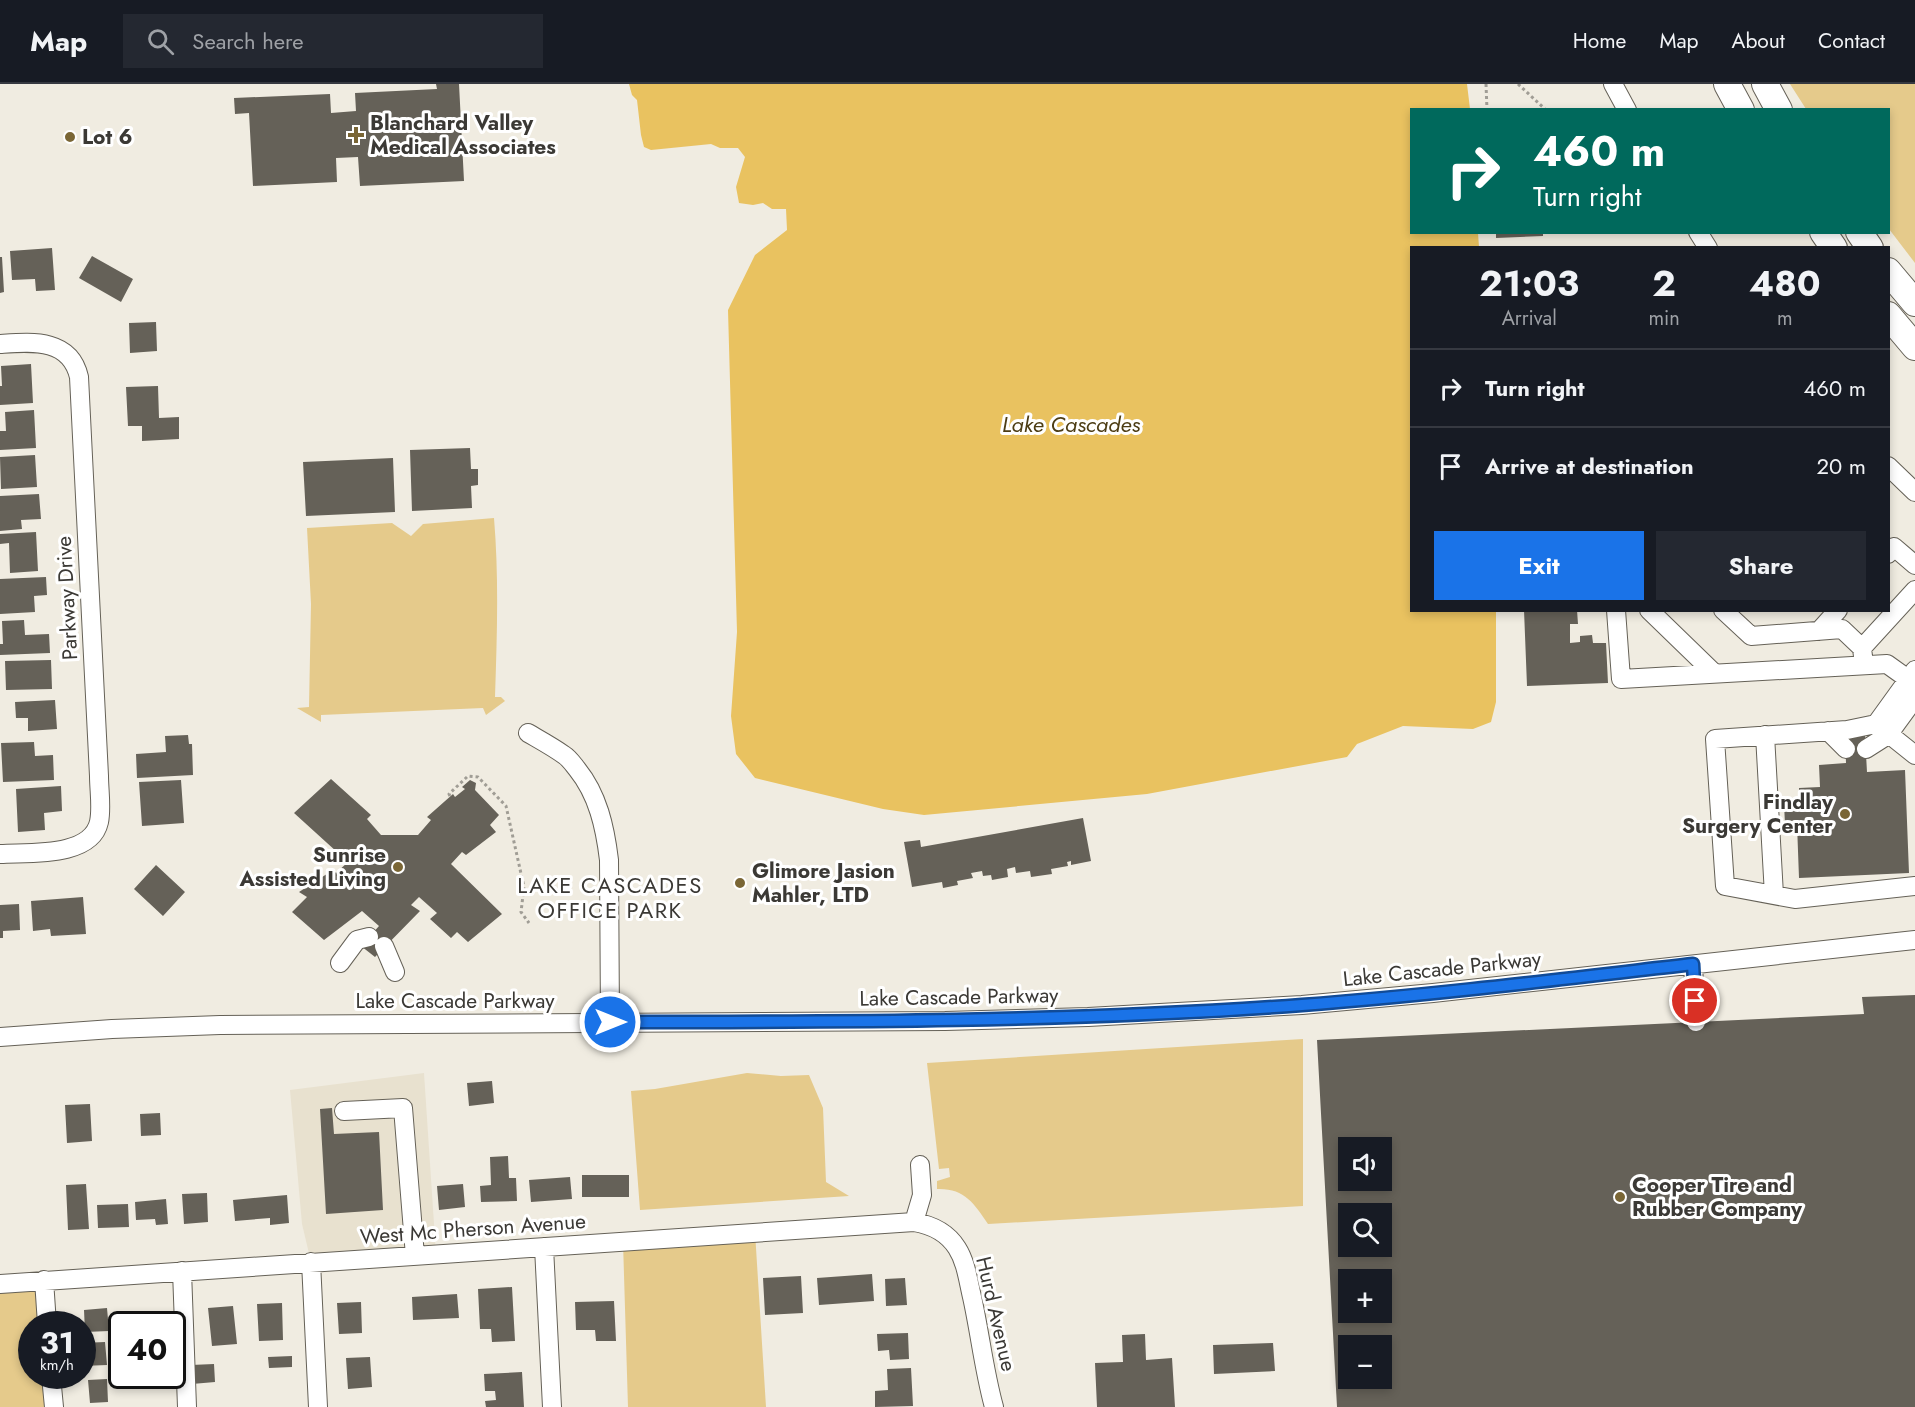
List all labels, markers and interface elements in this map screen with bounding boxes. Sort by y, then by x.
search box [123,14,543,68]
text: Map [30,21,87,62]
icon: search [144,25,177,58]
text: Search here [192,25,304,57]
text: Home [1573,26,1626,56]
text: Map [1659,26,1699,56]
text: About [1732,26,1785,56]
text: Contact [1818,26,1885,56]
place label: Blanchard Valley Medical Associates [370,108,556,162]
text: 460 m [1533,121,1665,182]
place label: Lot 6 [82,122,133,152]
marker: Blanchard Valley Medical Associates [347,126,365,144]
marker: Lot 6 [63,130,77,144]
icon: right [1434,132,1512,210]
text: Turn right [1533,177,1641,216]
text: 21:03 [1479,257,1579,309]
text: 2 [1652,257,1676,309]
text: 480 [1749,257,1821,309]
text: Arrival [1502,304,1557,333]
text: min [1648,304,1680,333]
text: m [1777,304,1793,333]
icon: right [1434,372,1467,405]
text: Turn right [1485,372,1585,404]
text: 460 m [1804,372,1866,404]
water label: Lake Cascades [1002,408,1140,440]
icon: arrive [1434,450,1467,483]
text: Arrive at destination [1485,450,1694,482]
text: 20 m [1817,450,1866,482]
button: Exit [1434,531,1644,600]
button: Share [1656,531,1866,600]
street label: Parkway Drive [49,535,85,661]
place label: Findlay Surgery Center [1682,787,1834,841]
marker: Findlay Surgery Center [1838,807,1852,821]
place label: Sunrise Assisted Living [238,840,386,894]
place label: Glimore Jasion Mahler, LTD [752,856,895,910]
marker: Sunrise Assisted Living [391,860,405,874]
district label: LAKE CASCADES OFFICE PARK [517,869,703,926]
marker: Glimore Jasion Mahler, LTD [733,876,747,890]
street label: Lake Cascade Parkway [1341,944,1543,994]
pin [1669,975,1720,1026]
street label: Lake Cascade Parkway [859,980,1060,1014]
icon: arrive [1678,984,1711,1017]
street label: Lake Cascade Parkway [355,986,555,1016]
position arrow [578,990,642,1054]
map controls [1338,1137,1392,1389]
button: sound [1338,1137,1392,1191]
place label: Cooper Tire and Rubber Company [1632,1170,1803,1224]
marker: Cooper Tire and Rubber Company [1613,1190,1627,1204]
button: search [1338,1203,1392,1257]
street label: West Mc Pherson Avenue [359,1206,587,1252]
street label: Hurd Avenue [968,1254,1024,1375]
button: + [1338,1269,1392,1323]
speed limit sign: 40 [108,1311,186,1389]
text: 31 [40,1321,74,1364]
button: − [1338,1335,1392,1389]
text: km/h [40,1354,74,1376]

